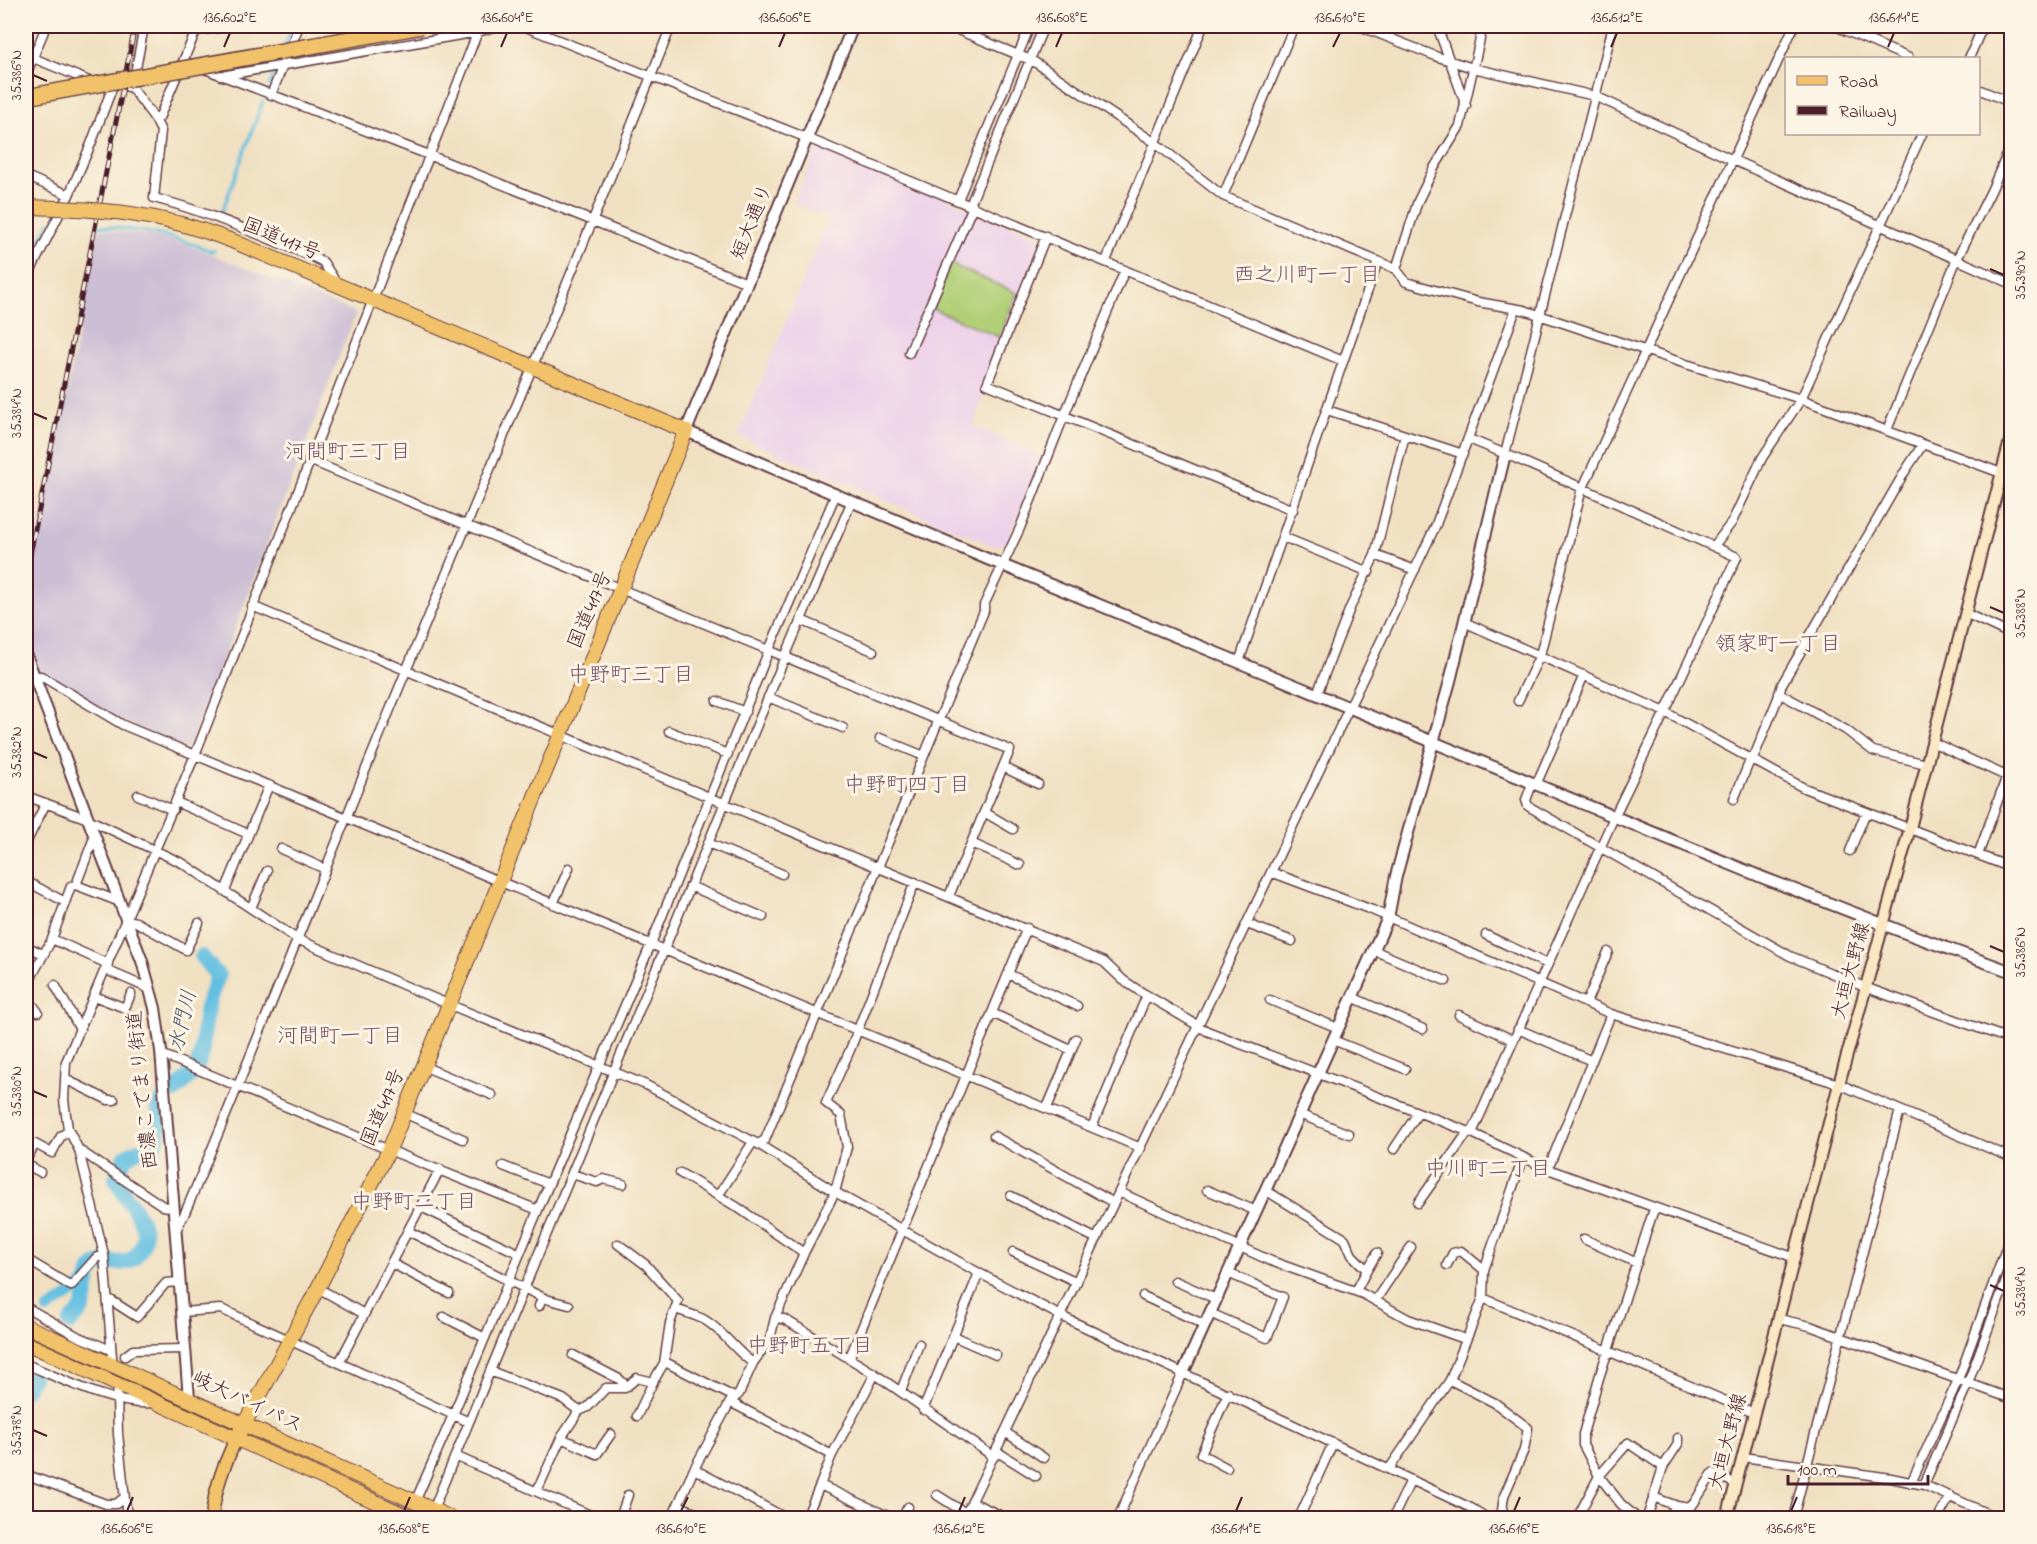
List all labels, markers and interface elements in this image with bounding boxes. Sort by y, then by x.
text: 136.602°E [203,7,257,29]
text: 136.604°E [481,7,534,29]
text: 136.606°E [758,7,812,29]
text: 136.608°E [1036,7,1088,29]
text: 136.610°E [1314,7,1366,29]
text: 136.612°E [1591,7,1643,29]
text: 136.614°E [1868,7,1920,29]
text: 35.386°N [6,50,28,100]
legend [1785,57,1980,135]
text: Road [1839,70,1878,96]
text: Railway [1839,100,1896,126]
street label: 短大通り [725,179,781,265]
street label: 国道417号 [237,211,325,269]
text: 35.390°N [2010,250,2032,300]
district label: 西之川町一丁目 [1234,261,1381,291]
text: 35.384°N [6,388,28,438]
district label: 河間町三丁目 [285,438,411,468]
street label: 国道417号 [561,566,621,654]
text: 35.388°N [2010,588,2032,638]
district label: 領家町一丁目 [1715,630,1841,660]
district label: 中野町三丁目 [568,661,694,691]
text: 35.382°N [6,726,28,778]
district label: 中野町四丁目 [844,771,970,801]
street label: 大垣大野線 [1825,919,1879,1023]
text: 35.386°N [2010,927,2032,977]
water label: 水門川 [162,987,206,1055]
street label: 西濃こでまり街道 [121,1009,167,1171]
district label: 河間町一丁目 [277,1022,403,1052]
street label: 国道417号 [354,1064,414,1152]
text: 35.380°N [6,1066,28,1116]
district label: 中川町二丁目 [1425,1155,1551,1185]
district label: 中野町二丁目 [351,1188,477,1218]
text: 35.384°N [2010,1266,2032,1316]
district label: 中野町五丁目 [747,1332,873,1362]
street label: 岐大バイパス [187,1365,307,1441]
street label: 大垣大野線 [1702,1390,1756,1494]
text: 35.378°N [6,1405,28,1455]
scale bar [1788,1448,1928,1486]
text: 100 m [1797,1458,1837,1484]
text: 136.606°E [100,1518,154,1540]
text: 136.608°E [378,1518,430,1540]
text: 136.610°E [655,1518,707,1540]
text: 136.612°E [933,1518,985,1540]
text: 136.614°E [1210,1518,1262,1540]
text: 136.616°E [1488,1518,1540,1540]
text: 136.618°E [1766,1518,1816,1540]

